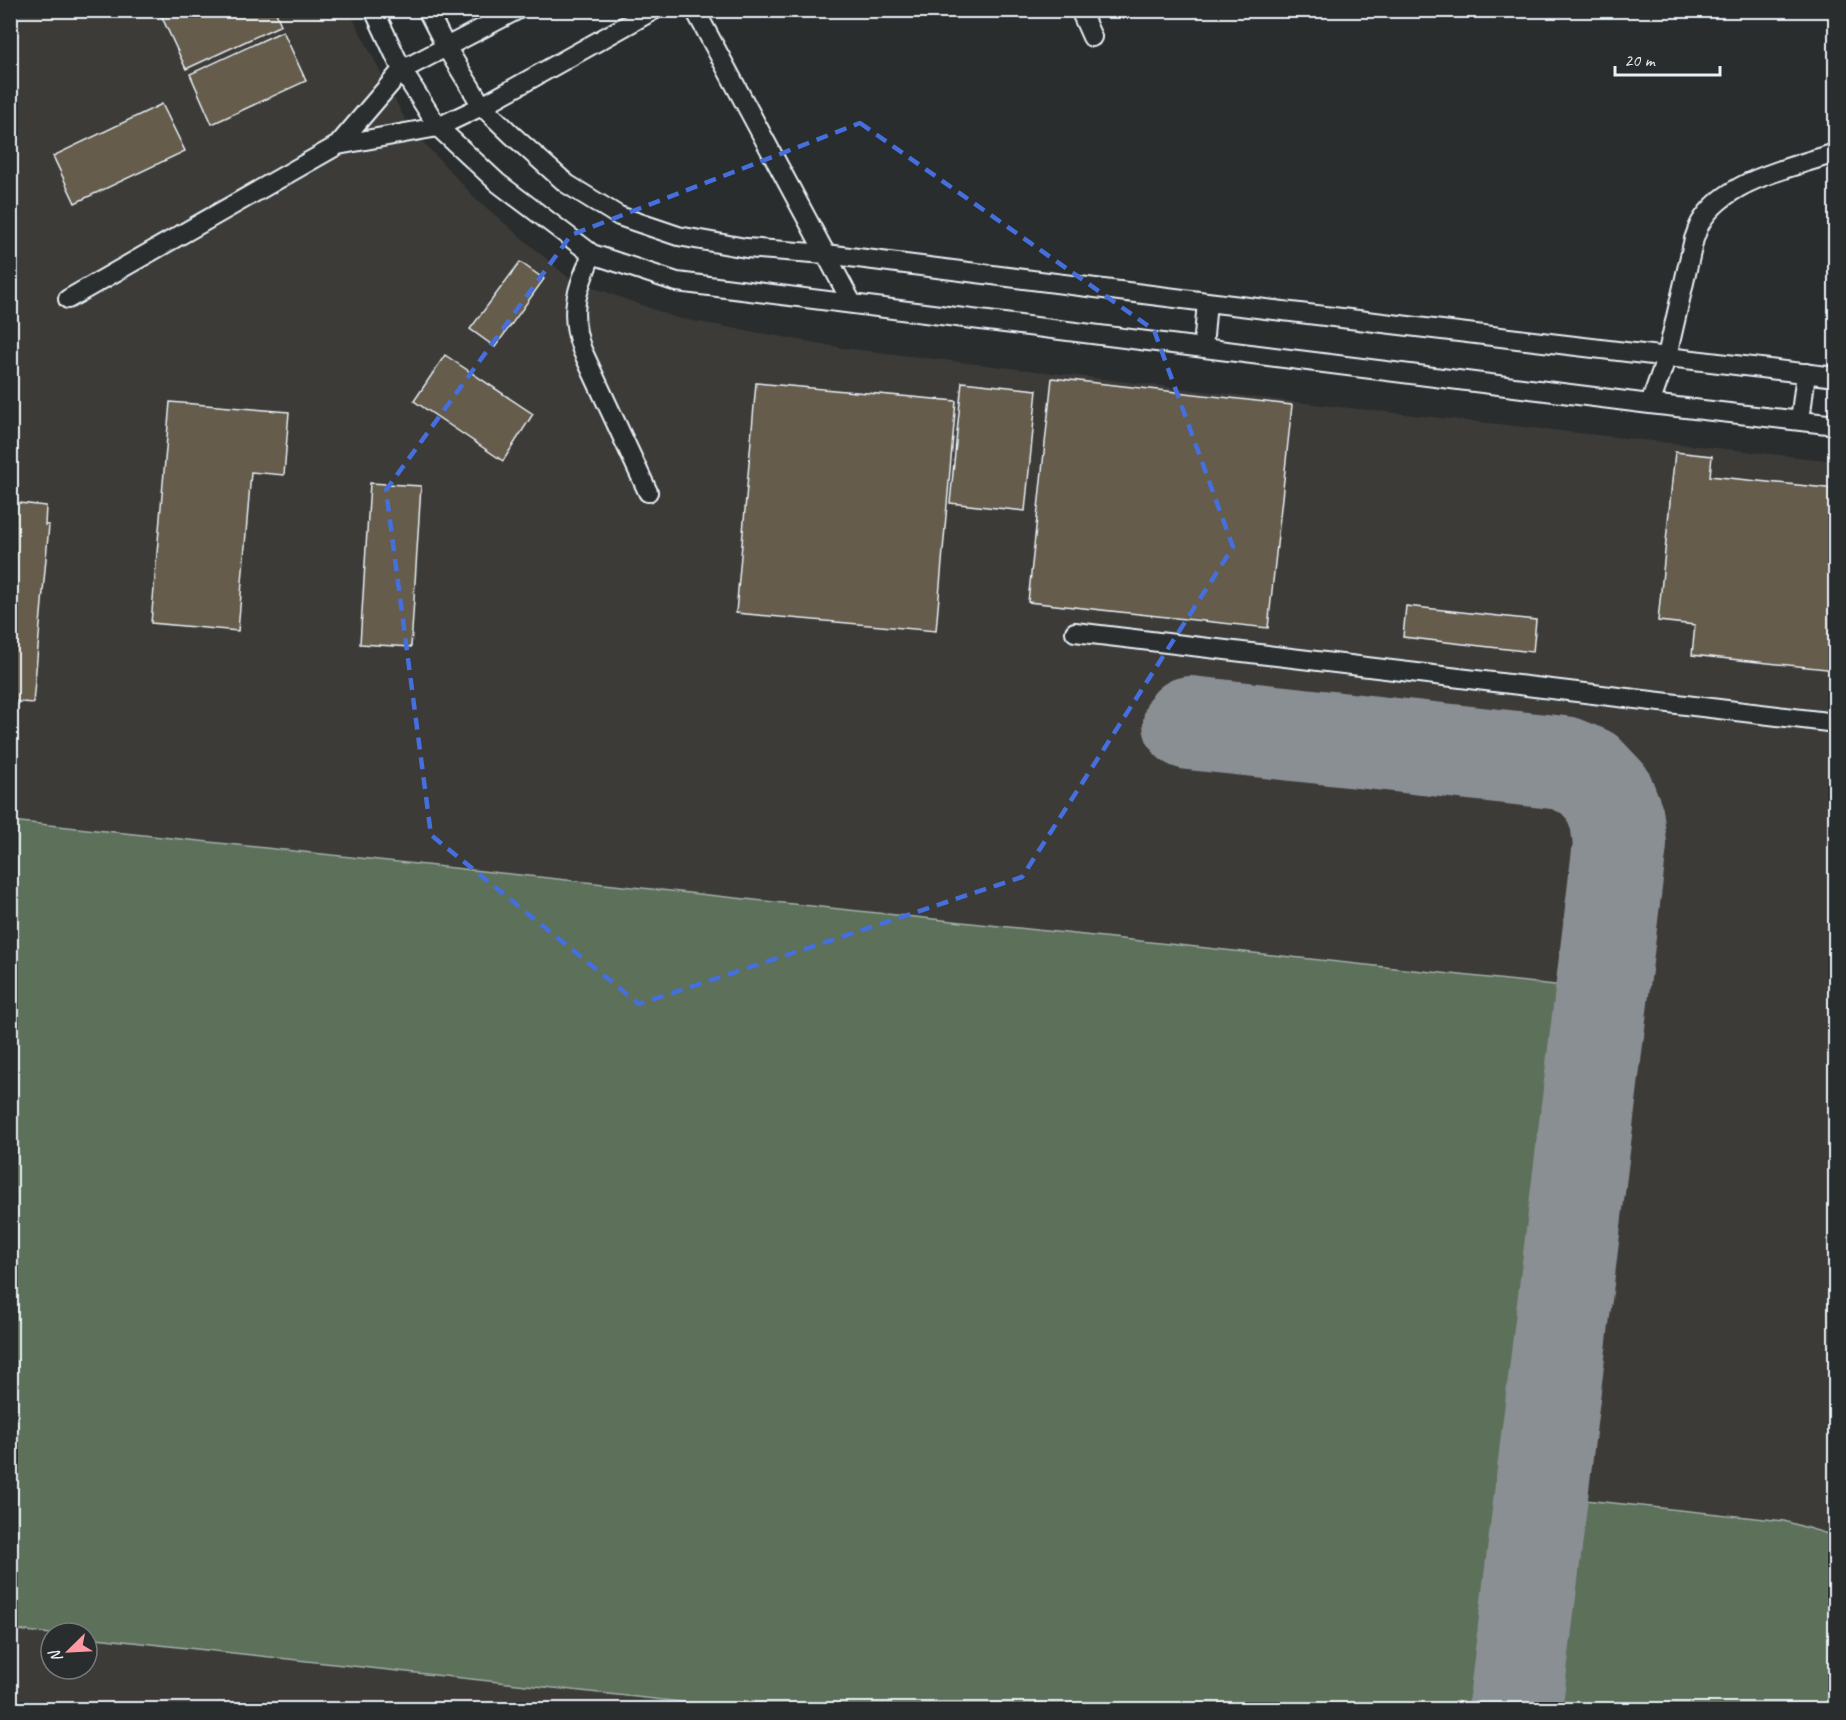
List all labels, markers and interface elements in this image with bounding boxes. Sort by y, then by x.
scale bar [1615,39,1720,77]
text: 20 m [1624,49,1657,71]
north arrow [39,1621,99,1681]
text: N [44,1645,67,1665]

